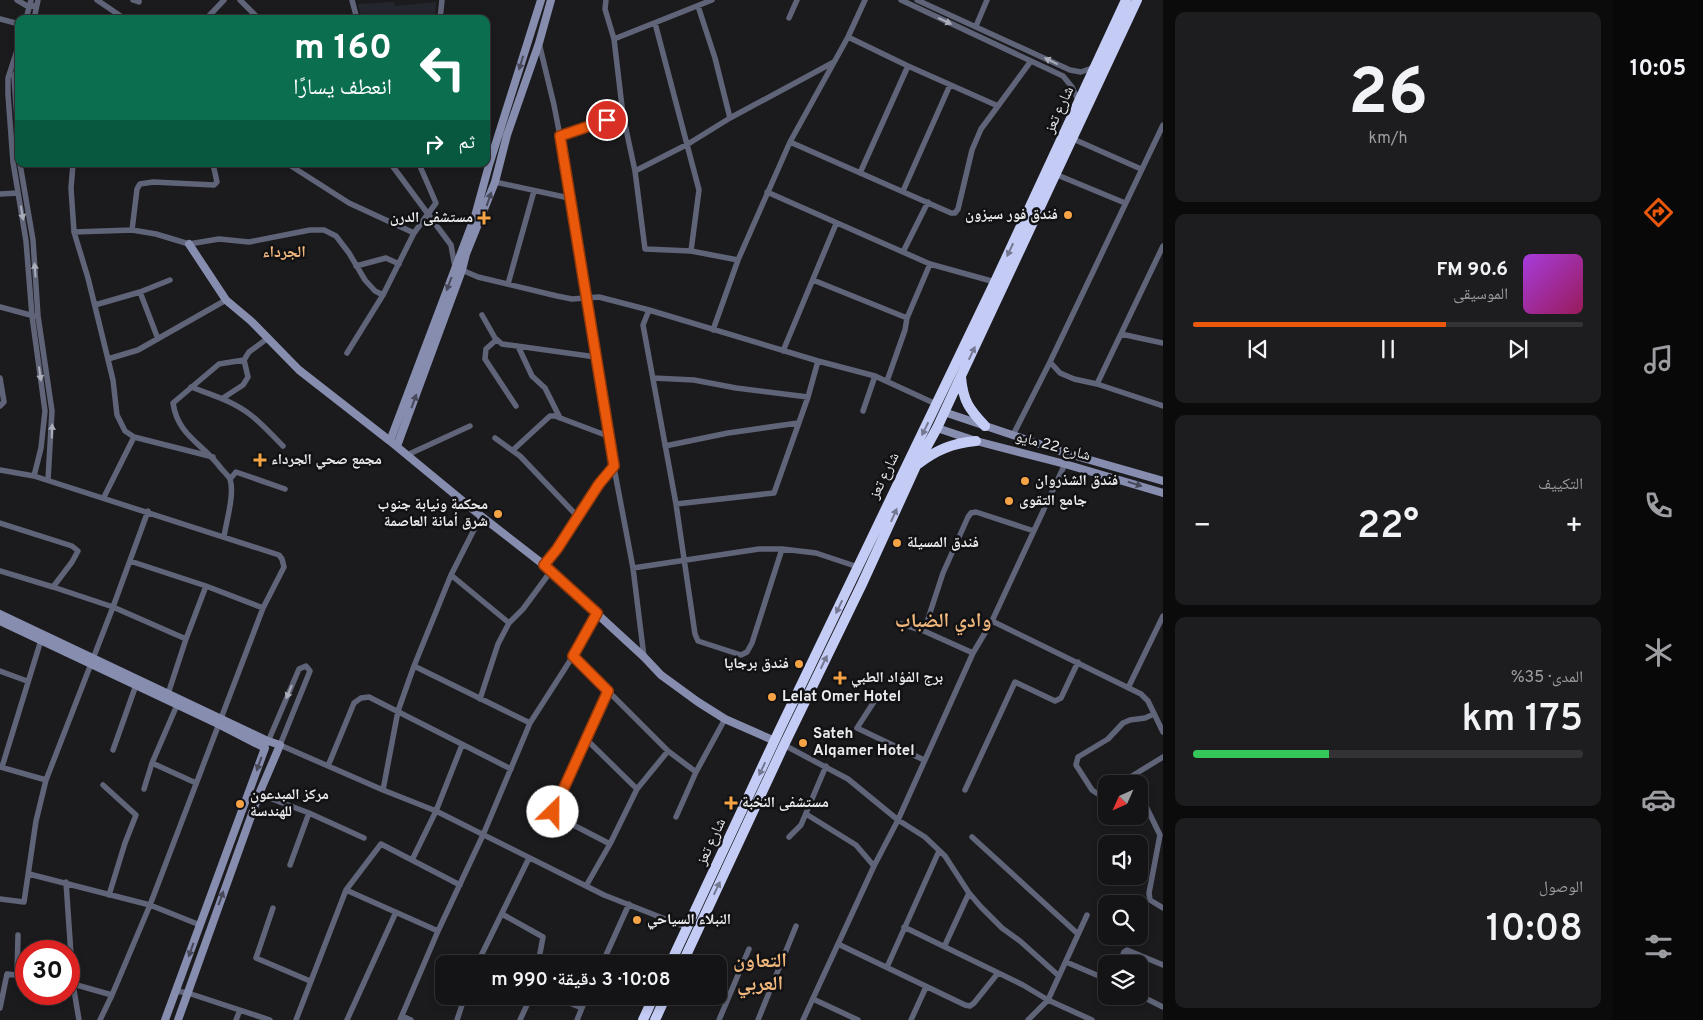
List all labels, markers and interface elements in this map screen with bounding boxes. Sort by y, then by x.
one-way arrow [938,17,952,25]
text: 160 m [294,27,392,71]
icon: left [410,35,475,100]
text: 26 [1348,55,1428,137]
one-way arrow [517,56,525,71]
text: 10:05 [1630,56,1686,83]
one-way arrow [1044,57,1058,65]
text: انعطف يسارًا [293,75,392,102]
street label: شارع تعز [1041,83,1079,137]
pin [586,99,628,141]
icon: arrive [593,106,621,134]
text: km/h [1369,129,1407,149]
icon: right [420,130,448,158]
text: ثم [458,131,475,155]
one-way arrow [485,191,493,206]
icon: directions [1641,195,1676,230]
one-way arrow [18,205,26,221]
place label: فندق فور سيزون [965,206,1058,225]
place label: مستشفى الدرن [390,209,473,228]
marker: فندق فور سيزون [1062,209,1074,221]
marker: مستشفى الدرن [477,211,491,225]
district label: الجرداء [262,243,306,263]
one-way arrow [1005,243,1013,257]
text: 90.6 FM [1436,258,1508,282]
one-way arrow [31,262,39,278]
one-way arrow [445,277,453,292]
text: الموسيقى [1453,285,1508,305]
icon: previous [1244,335,1272,363]
icon: pause [1374,335,1402,363]
icon: next [1504,335,1532,363]
icon: music [1641,342,1676,377]
one-way arrow [968,346,976,360]
one-way arrow [36,367,44,383]
one-way arrow [410,393,418,408]
one-way arrow [920,421,929,436]
one-way arrow [48,423,56,439]
street label: شارع 22 مايو [1013,428,1093,466]
street label: شارع تعز [865,449,904,503]
place label: مجمع صحي الجرداء [271,451,382,470]
marker: مجمع صحي الجرداء [253,453,267,467]
place label: فندق الشذروان [1035,472,1118,491]
marker: فندق الشذروان [1019,475,1031,487]
text: التكييف [1538,475,1583,495]
one-way arrow [1127,481,1142,489]
icon: phone [1641,488,1676,523]
place label: جامع التقوى [1019,492,1087,511]
marker: جامع التقوى [1003,495,1015,507]
place label: محكمة ونيابة جنوب شرق أمانة العاصمة [377,496,488,532]
text: 22° [1357,503,1419,552]
marker: محكمة ونيابة جنوب شرق أمانة العاصمة [492,508,504,520]
one-way arrow [890,508,898,522]
text: − [1193,509,1211,545]
text: + [1565,509,1583,545]
place label: فندق المسيلة [907,534,979,553]
marker: فندق المسيلة [891,537,903,549]
one-way arrow [835,600,843,614]
district label: وادي الضباب [895,609,991,636]
icon: climate [1641,635,1676,670]
place label: فندق برجايا [724,655,789,674]
one-way arrow [821,655,829,669]
marker: فندق برجايا [793,658,805,670]
text: المدى · 35% [1511,668,1583,688]
place label: برج الفؤاد الطبي [851,669,943,688]
marker: برج الفؤاد الطبي [833,671,847,685]
one-way arrow [284,685,292,699]
place label: Lelat Omer Hotel [782,688,901,707]
marker: Lelat Omer Hotel [766,691,778,703]
text: 175 km [1461,696,1583,745]
place label: Sateh Alqamer Hotel [813,725,915,761]
marker: Sateh Alqamer Hotel [797,737,809,749]
one-way arrow [255,757,262,772]
one-way arrow [757,762,765,776]
north arrow [1098,775,1148,825]
map controls [1098,775,1148,1005]
icon: car [1641,782,1676,817]
position arrow [526,785,578,837]
place label: مركز المبدعون للهندسة [250,786,329,822]
place label: مستشفى النخبة [742,794,829,813]
marker: مستشفى النخبة [724,796,738,810]
marker: مركز المبدعون للهندسة [234,798,246,810]
street label: شارع تعز [693,815,731,869]
button: sound [1098,835,1148,885]
text: الوصول [1539,878,1583,898]
one-way arrow [714,881,722,895]
one-way arrow [218,890,225,905]
button: search [1098,895,1148,945]
text: 10:08 [1486,906,1583,955]
place label: النبلاء السياحي [647,911,731,930]
marker: النبلاء السياحي [631,914,643,926]
icon: filters [1641,929,1676,964]
speed limit sign: 30 [15,940,80,1005]
one-way arrow [187,942,194,957]
district label: التعاون العربي [733,949,787,999]
button: layers [1098,955,1148,1005]
text: 10:08 · 3 دقيقة · 990 m [491,968,671,992]

